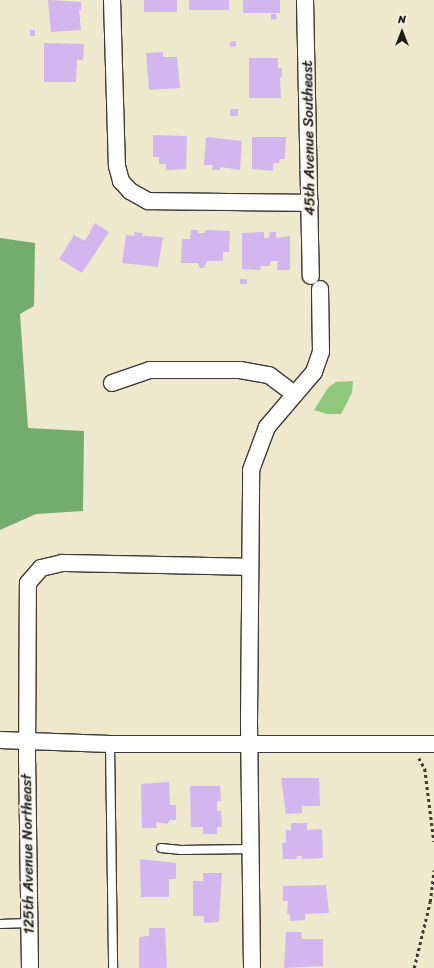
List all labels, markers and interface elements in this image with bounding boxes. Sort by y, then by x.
text: N [398,10,406,29]
north arrow [382,12,422,52]
street label: 45th Avenue Southeast [299,60,319,216]
street label: 125th Avenue Northeast [18,773,38,935]

